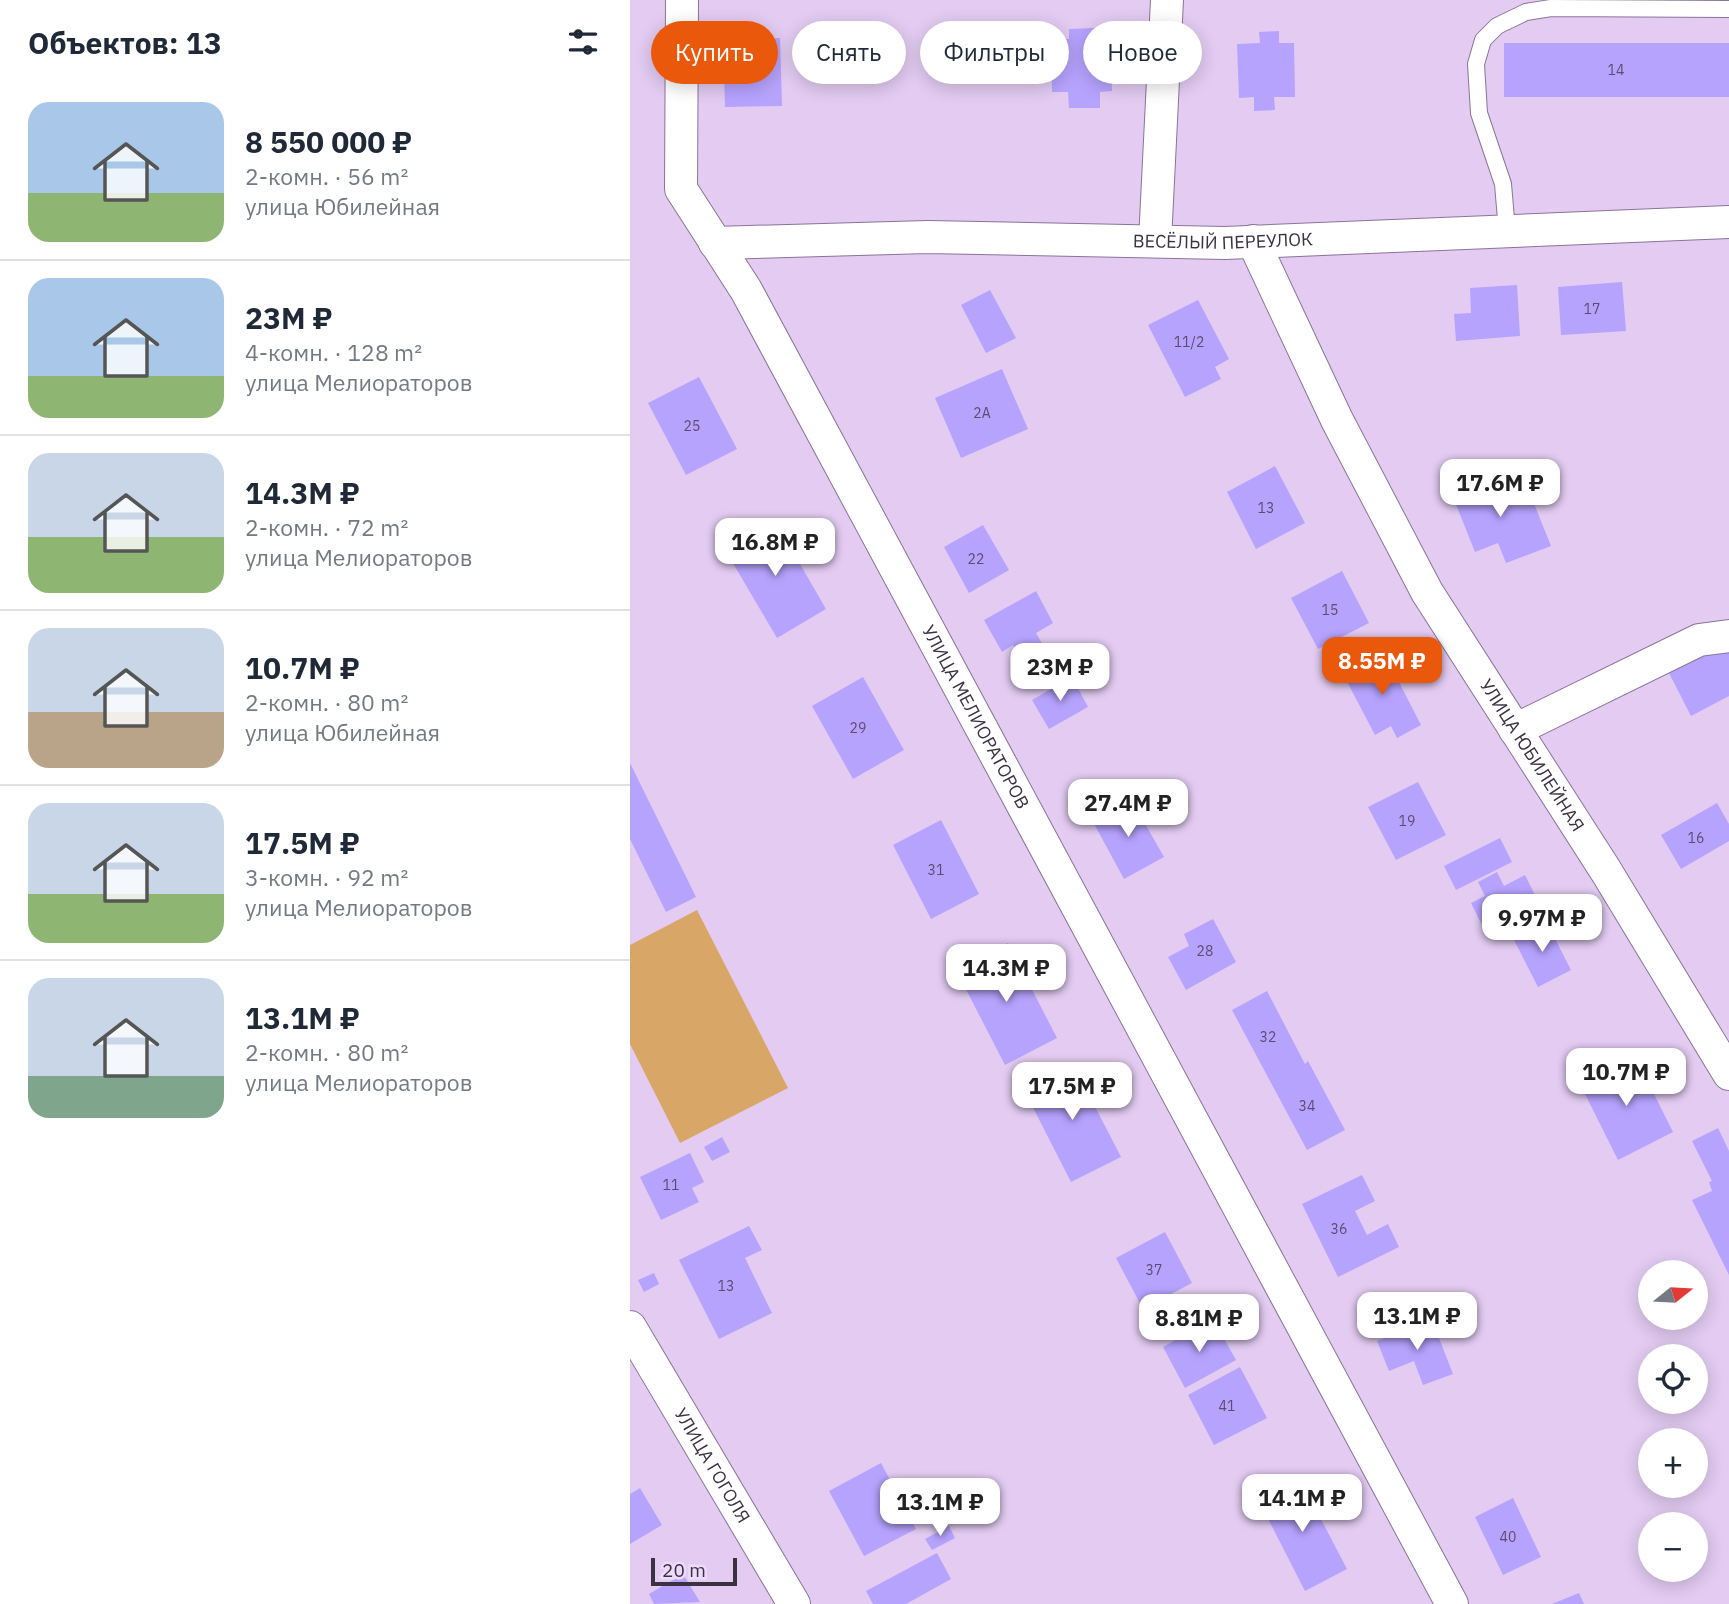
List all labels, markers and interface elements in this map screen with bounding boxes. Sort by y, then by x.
chip: Купить [651,21,778,84]
chip: Снять [792,21,906,84]
chip: Фильтры [920,21,1069,84]
chip: Новое [1083,21,1202,84]
text: Объектов: 13 [28,23,222,62]
icon: filters [564,23,602,61]
house number: 14 [1608,61,1624,79]
text: 8 550 000 ₽ [245,122,412,161]
icon: home [84,130,168,214]
text: 2-комн. · 56 m² [245,161,408,191]
text: улица Юбилейная [245,191,440,221]
street label: ВЕСЁЛЫЙ ПЕРЕУЛОК [1133,227,1313,254]
text: 23M ₽ [245,298,332,337]
house number: 17 [1584,300,1600,318]
icon: home [84,306,168,390]
house number: 11/2 [1174,333,1204,351]
text: 4-комн. · 128 m² [245,337,422,367]
text: улица Мелиораторов [245,367,473,397]
house number: 2А [973,404,991,422]
house number: 25 [684,417,700,435]
pin: 17.6M ₽ [1435,460,1565,519]
text: 17.6M ₽ [1456,467,1544,497]
text: 14.3M ₽ [245,473,360,512]
icon: home [84,481,168,565]
house number: 13 [1258,499,1274,517]
text: 2-комн. · 72 m² [245,512,408,542]
pin: 16.8M ₽ [710,518,840,578]
text: 16.8M ₽ [731,526,819,556]
text: улица Мелиораторов [245,542,473,572]
house number: 22 [968,550,984,568]
house number: 15 [1322,601,1338,619]
street label: УЛИЦА МЕЛИОРАТОРОВ [917,621,1035,813]
pin: 8.55M ₽ [1317,638,1447,697]
pin: 23M ₽ [1011,644,1109,703]
text: 8.55M ₽ [1338,645,1426,675]
text: 10.7M ₽ [245,648,360,687]
text: 23M ₽ [1026,651,1094,681]
icon: home [84,656,168,740]
street label: УЛИЦА ЮБИЛЕЙНАЯ [1475,675,1590,836]
text: 2-комн. · 80 m² [245,687,408,717]
text: улица Юбилейная [245,717,440,747]
house number: 29 [850,719,866,737]
pin: 27.4M ₽ [1063,780,1193,839]
text: 27.4M ₽ [1084,787,1172,817]
house number: 19 [1399,812,1415,830]
text: 17.5M ₽ [245,823,360,862]
house number: 16 [1688,829,1704,847]
icon: home [84,831,168,915]
house number: 31 [928,861,944,879]
text: 3-комн. · 92 m² [245,862,408,892]
text: улица Мелиораторов [245,892,473,922]
pin: 9.97M ₽ [1477,894,1607,954]
text: 9.97M ₽ [1498,902,1586,932]
house number: 28 [1197,942,1213,960]
pin: 14.3M ₽ [941,944,1071,1004]
text: 14.3M ₽ [962,952,1050,982]
text: 13.1M ₽ [245,998,360,1037]
icon: home [84,1006,168,1090]
house number: 32 [1260,1028,1276,1046]
text: 2-комн. · 80 m² [245,1037,408,1067]
pin: 10.7M ₽ [1561,1048,1691,1108]
text: 10.7M ₽ [1582,1056,1670,1086]
pin: 17.5M ₽ [1007,1062,1137,1122]
text: улица Мелиораторов [245,1067,473,1097]
text: 17.5M ₽ [1028,1070,1116,1100]
house number: 34 [1299,1097,1315,1115]
house number: 11 [663,1176,679,1194]
house number: 36 [1331,1220,1347,1238]
north arrow [1638,1260,1708,1330]
map controls [1638,1260,1708,1582]
house number: 37 [1146,1261,1162,1279]
house number: 13 [718,1277,734,1295]
pin: 13.1M ₽ [1352,1292,1482,1352]
pin: 8.81M ₽ [1134,1294,1264,1354]
text: 13.1M ₽ [1373,1300,1461,1330]
text: 8.81M ₽ [1155,1302,1243,1332]
button: locate [1638,1344,1708,1414]
house number: 41 [1219,1397,1235,1415]
street label: УЛИЦА ГОГОЛЯ [670,1404,755,1527]
button: + [1638,1428,1708,1498]
pin: 14.1M ₽ [1237,1474,1367,1534]
pin: 13.1M ₽ [875,1478,1005,1538]
text: 14.1M ₽ [1258,1482,1346,1512]
text: 13.1M ₽ [896,1486,984,1516]
button: − [1638,1512,1708,1582]
house number: 40 [1500,1528,1516,1546]
scale bar [651,1555,737,1587]
text: 20 m [662,1558,706,1582]

